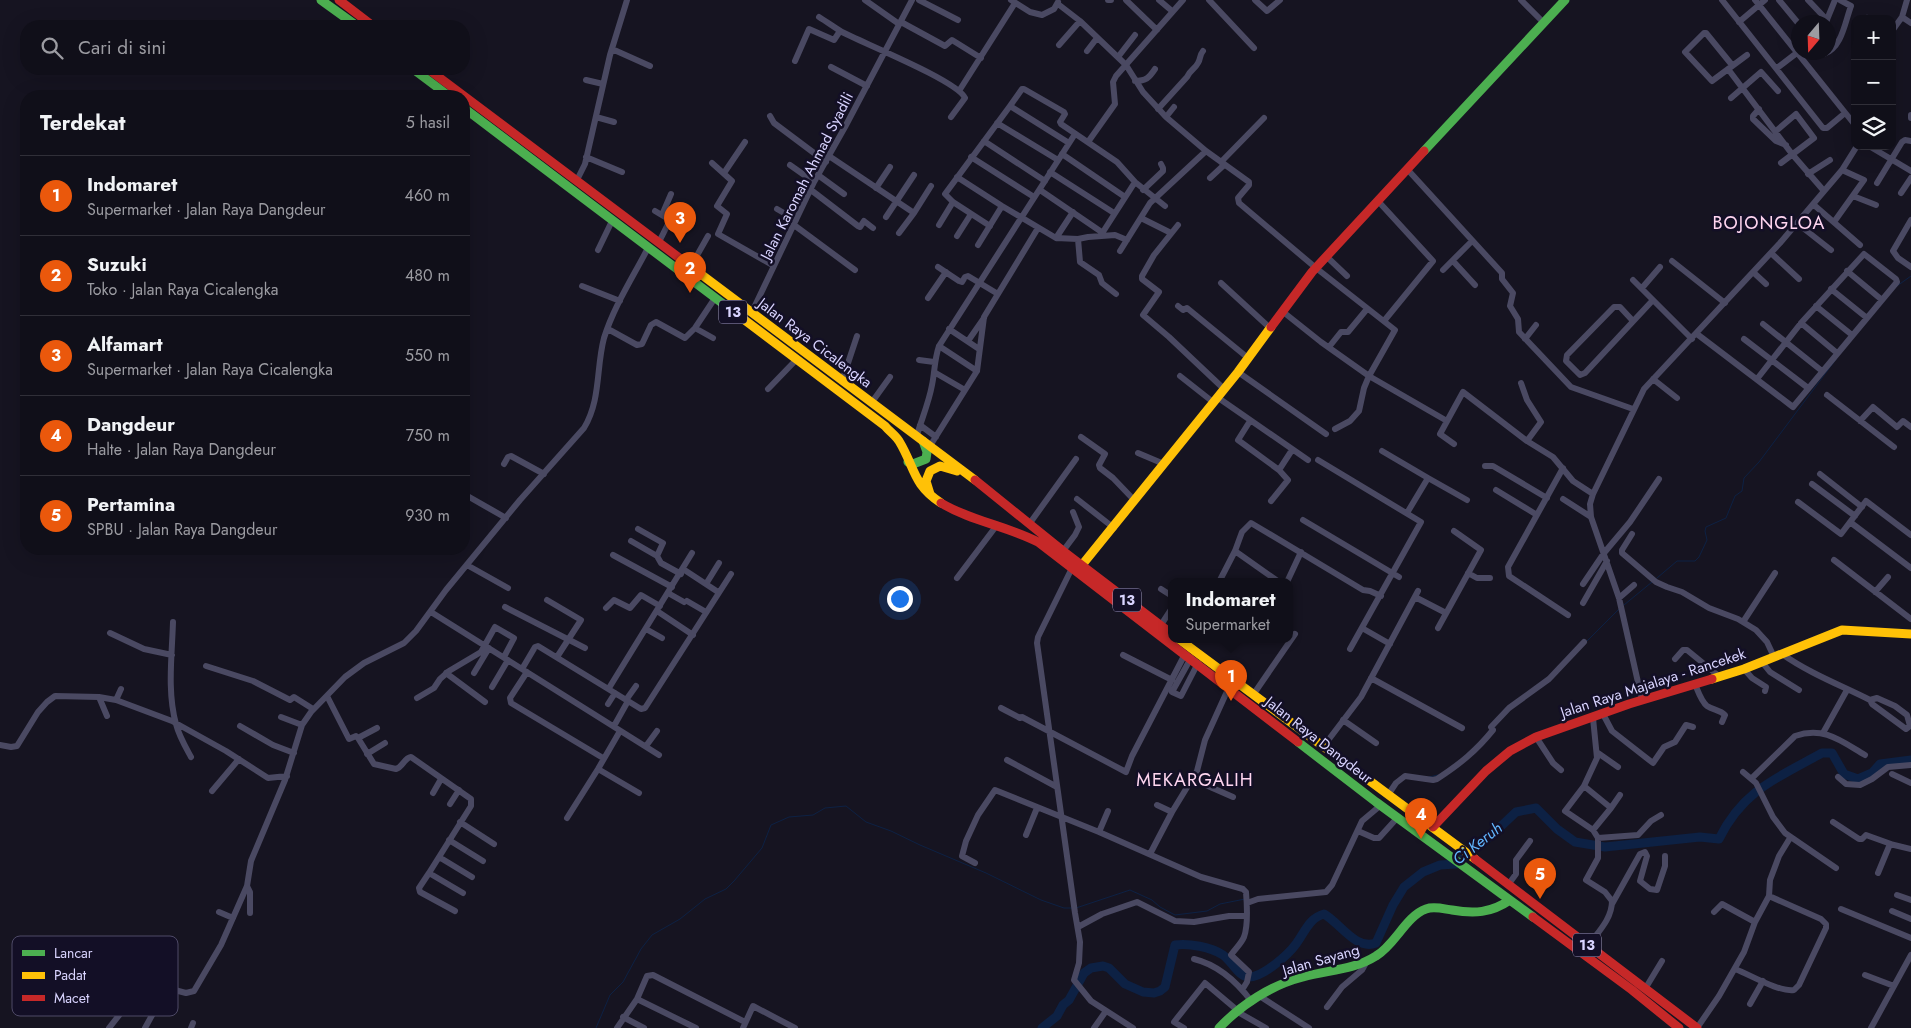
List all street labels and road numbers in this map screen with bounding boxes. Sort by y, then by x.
street label: Jalan Karomah Ahmad Syadili [754,88,859,265]
street label: Jalan Raya Cicalengka [752,292,877,393]
road number: 13 [719,300,747,324]
road number: 13 [1113,588,1141,612]
street label: Jalan Raya Majalaya - Rancekek [1556,642,1749,724]
street label: Jalan Raya Dangdeur [1259,690,1378,789]
road number: 13 [1573,934,1601,956]
street label: Jalan Sayang [1278,938,1362,982]

